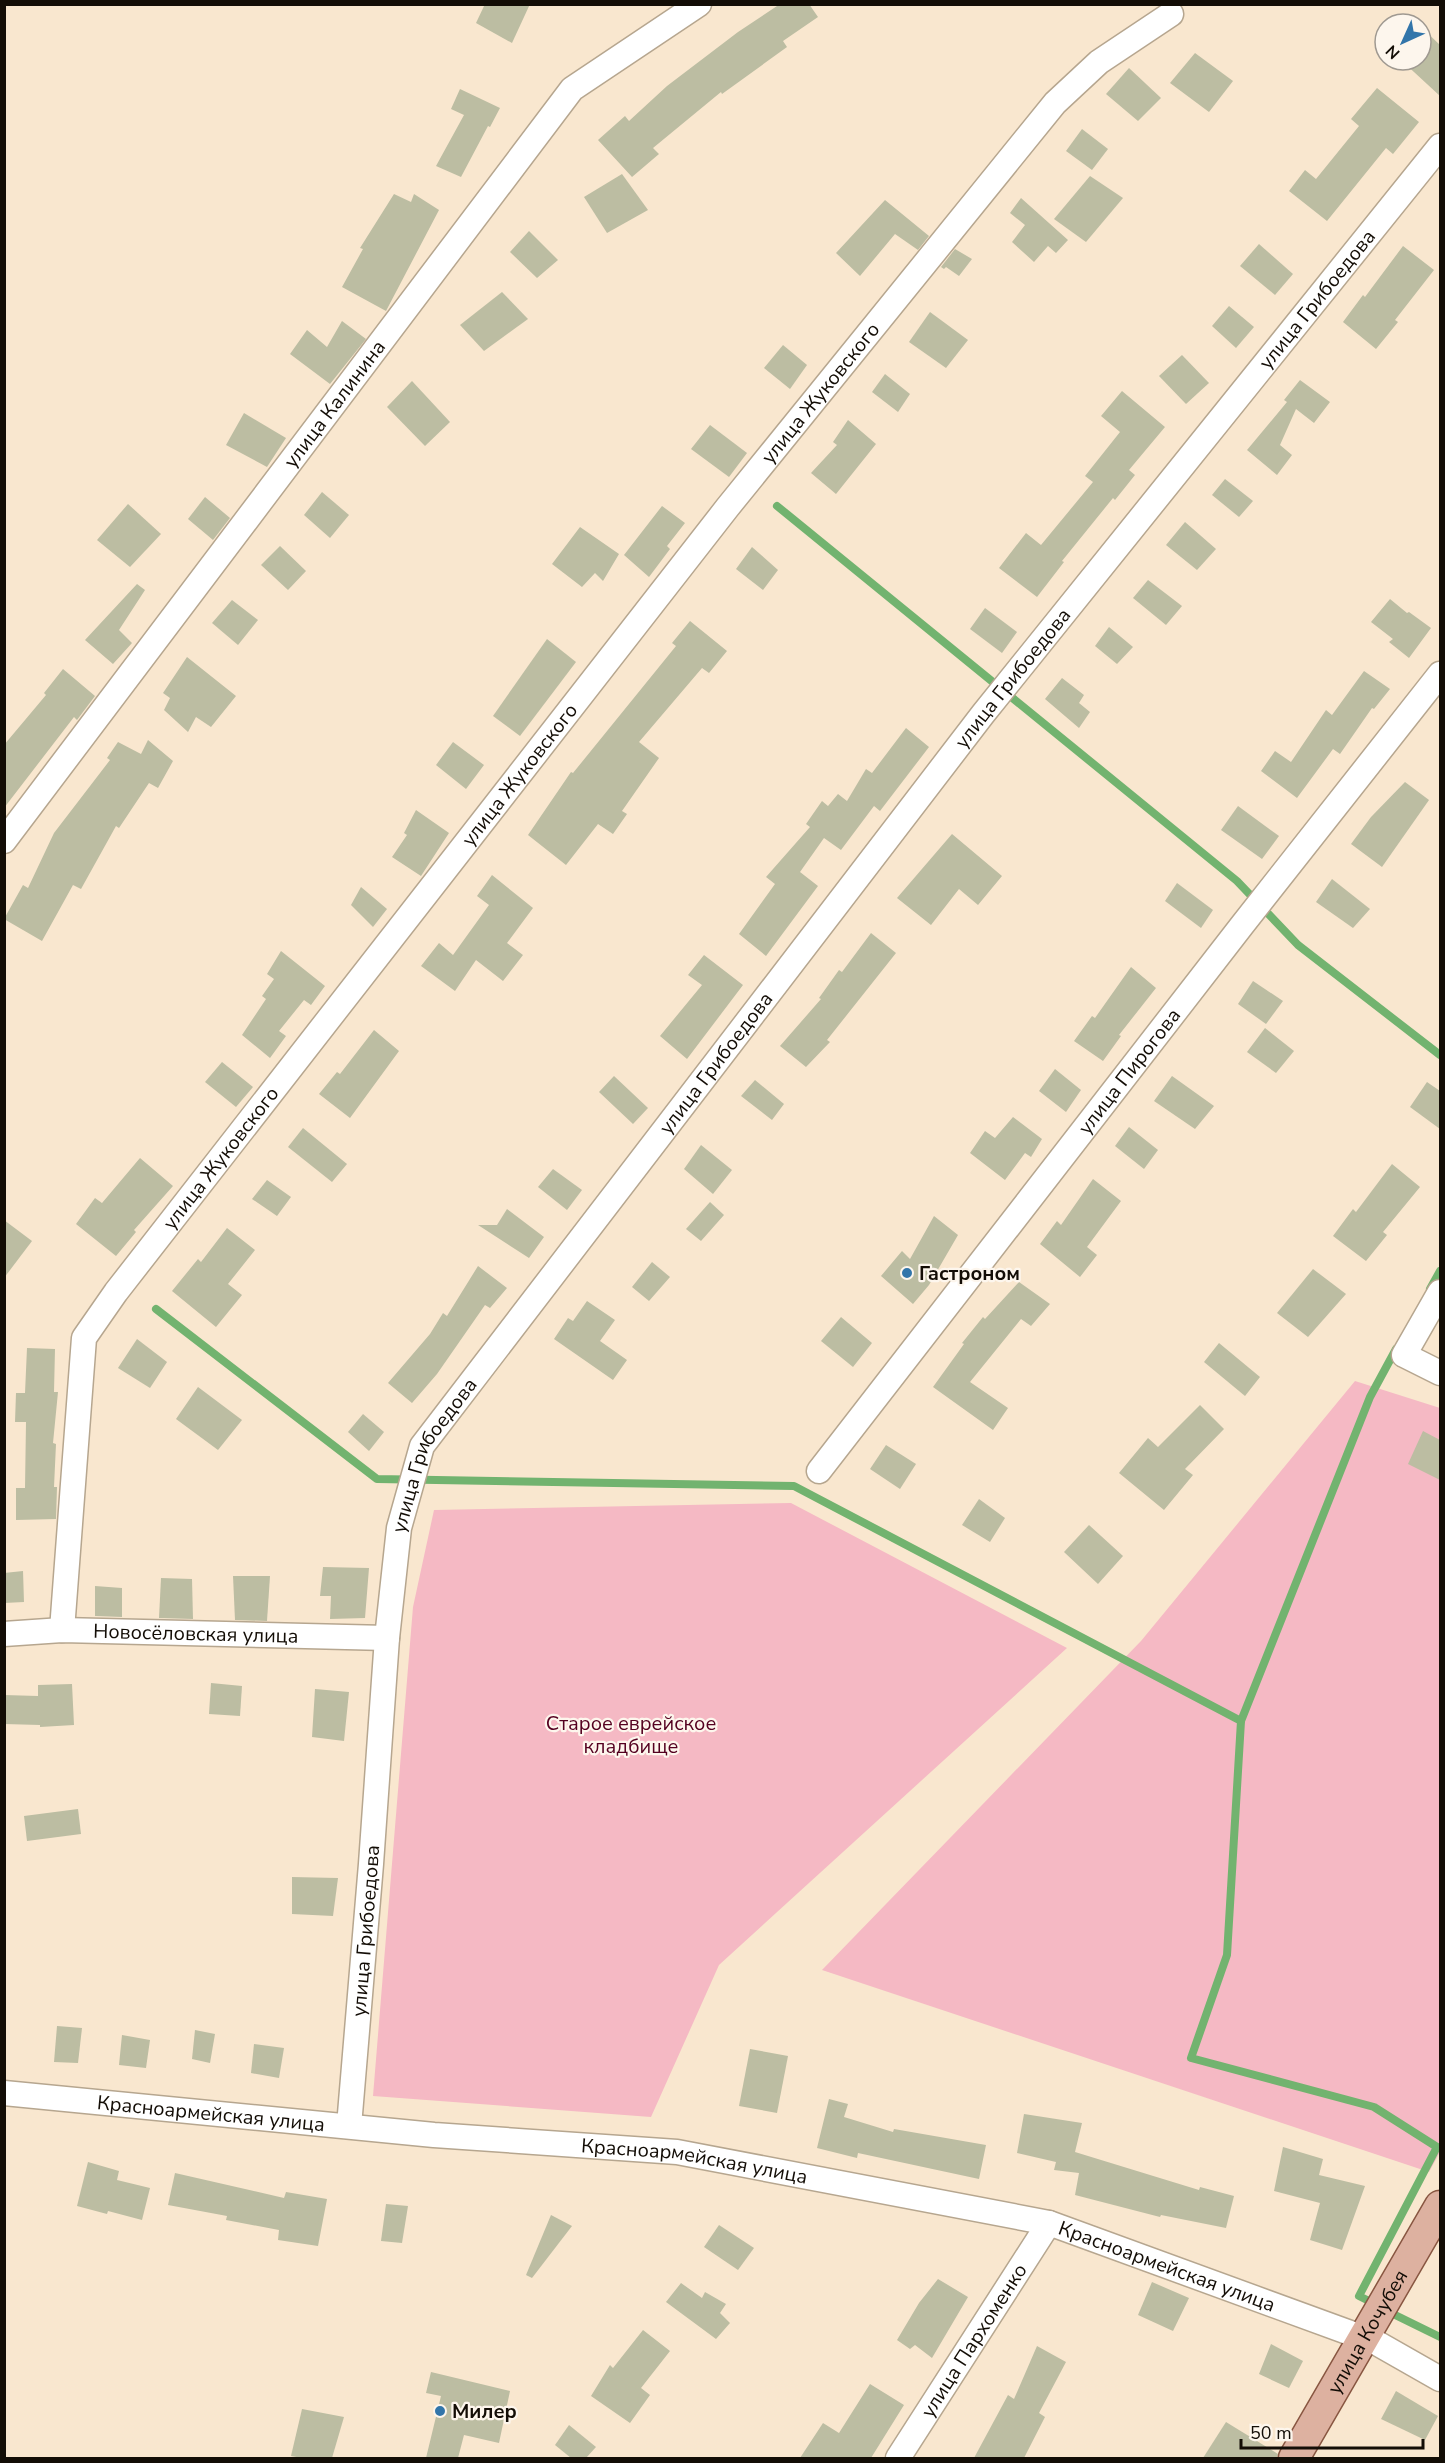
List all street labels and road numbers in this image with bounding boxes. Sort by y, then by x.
street label: улица Грибоедова [1252,224,1381,375]
street label: улица Жуковского [755,317,886,469]
street label: улица Калинина [277,334,391,473]
street label: улица Грибоедова [948,602,1077,754]
street label: улица Жуковского [455,697,584,852]
street label: улица Грибоедова [653,986,779,1139]
street label: улица Пирогова [1072,1002,1186,1140]
street label: улица Жуковского [156,1081,285,1235]
street label: улица Грибоедова [385,1372,483,1536]
street label: Новосёловская улица [93,1617,299,1649]
street label: улица Грибоедова [345,1844,386,2018]
street label: Красноармейская улица [96,2089,326,2138]
street label: Красноармейская улица [580,2132,810,2190]
street label: Красноармейская улица [1055,2214,1279,2318]
street label: улица Пархоменко [914,2258,1033,2422]
street label: улица Кочубея [1321,2265,1414,2399]

